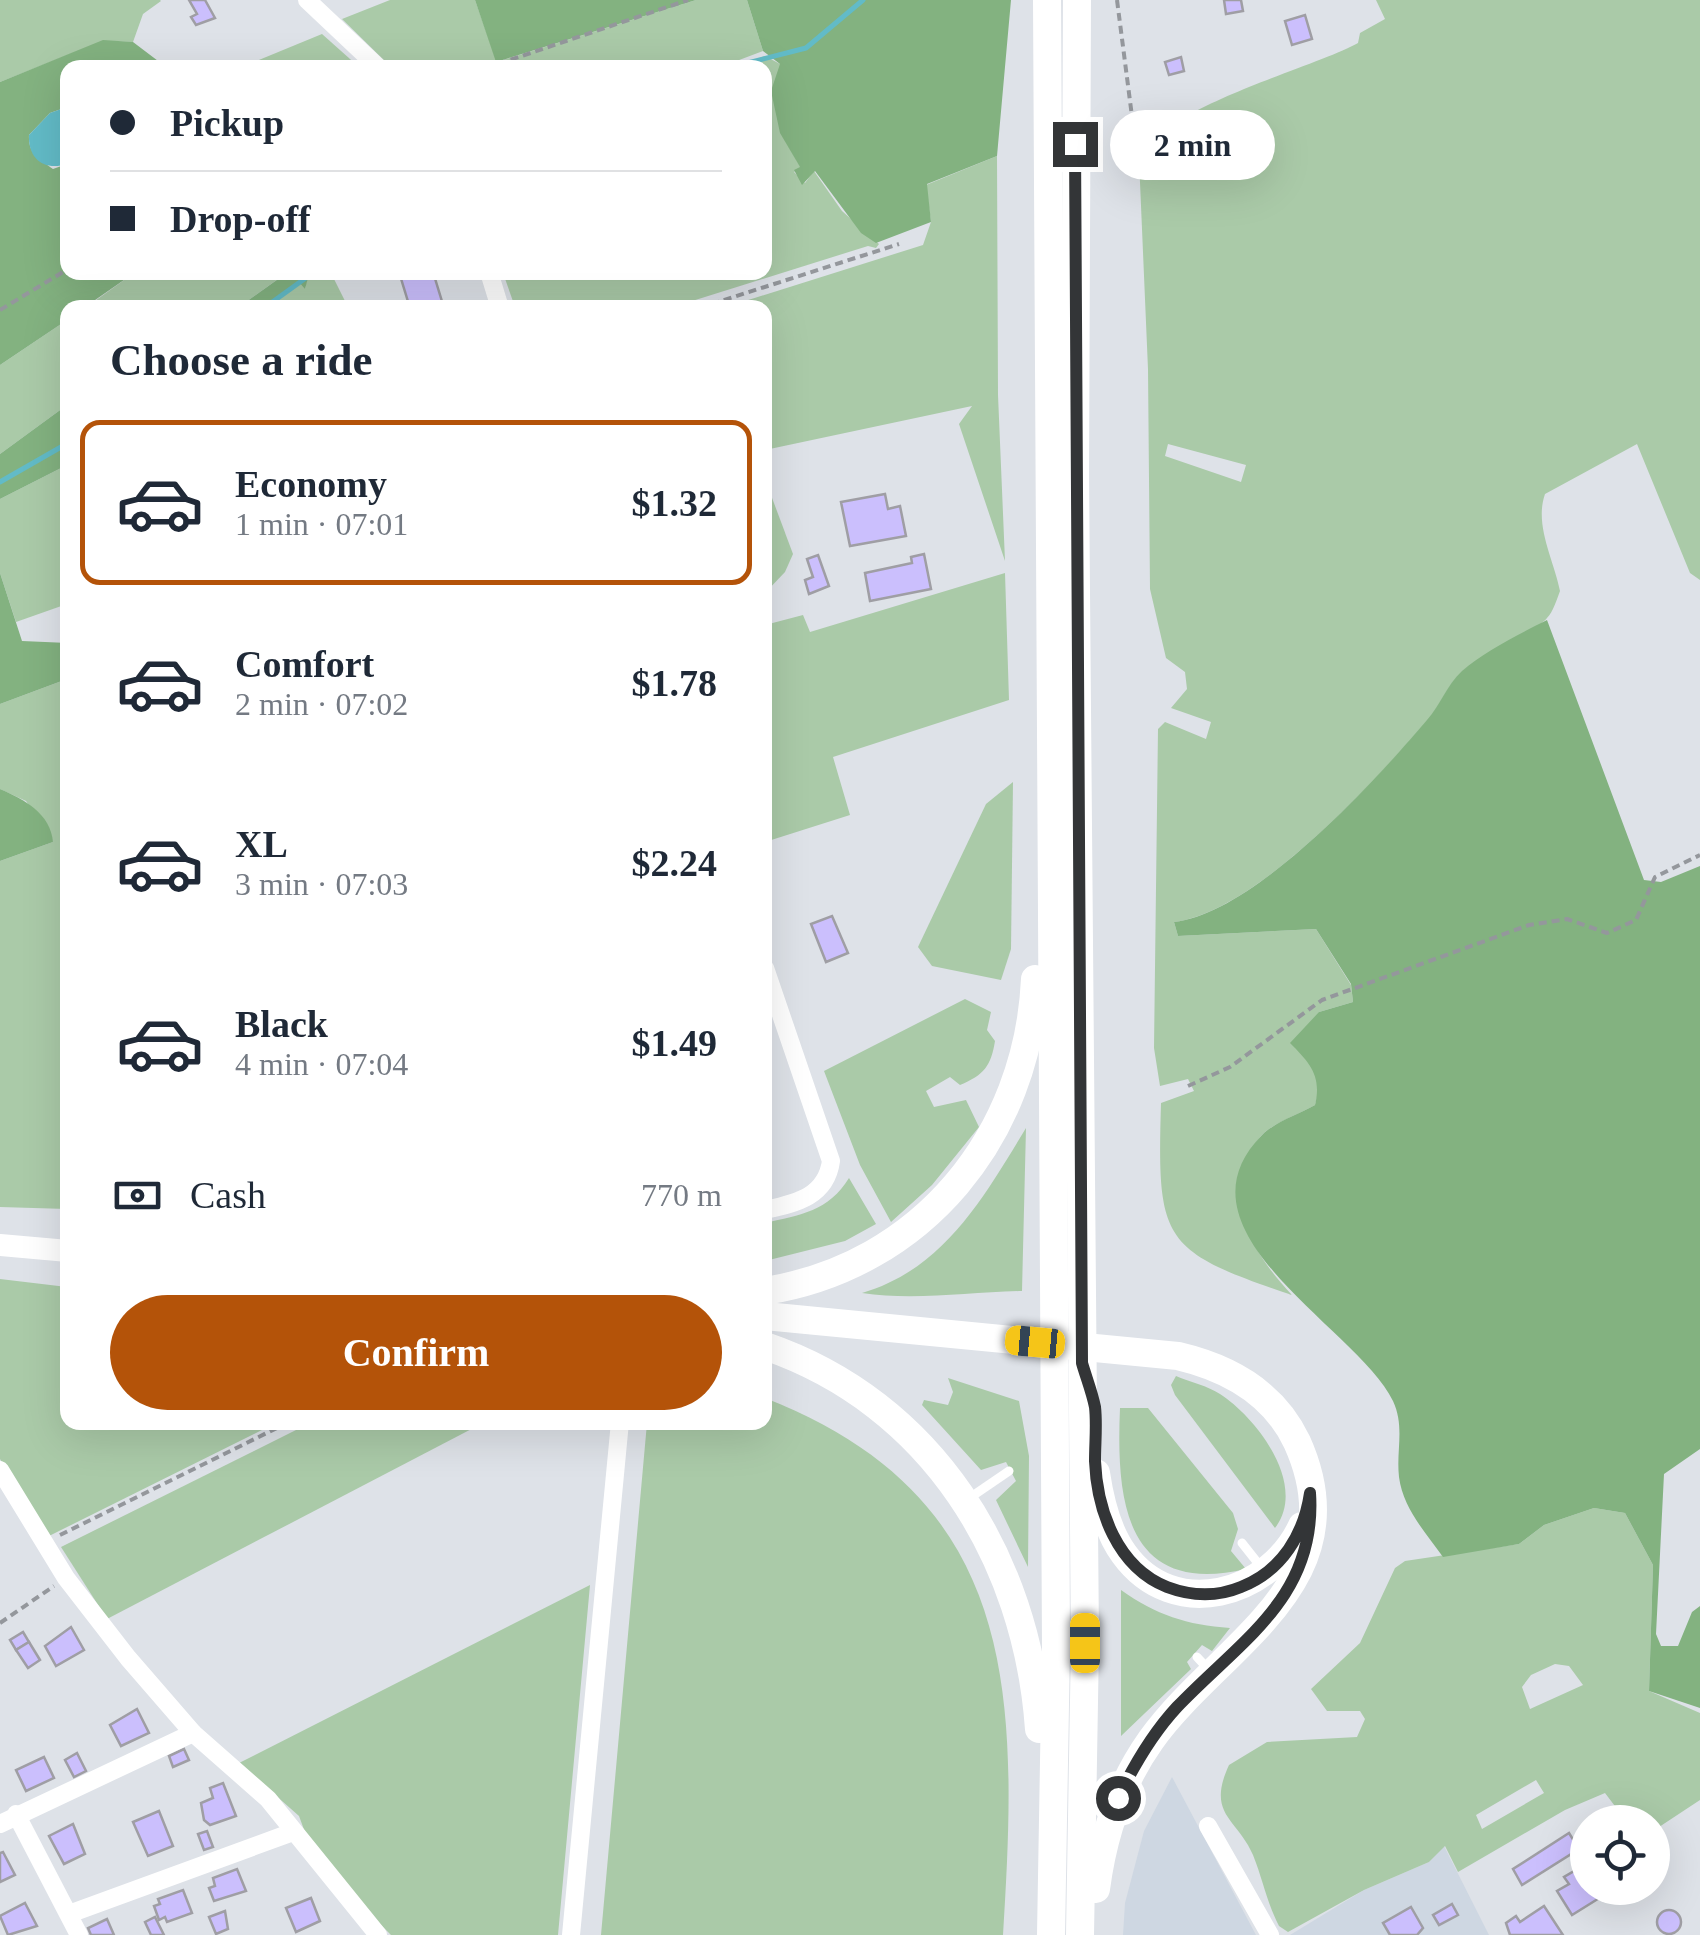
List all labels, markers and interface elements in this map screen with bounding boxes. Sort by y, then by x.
text: Pickup [170,102,284,144]
callout: 2 min [1110,109,1275,179]
route end [1053,122,1098,167]
text: 2 min [1154,127,1231,163]
text: Drop-off [170,198,311,240]
text: Choose a ride [110,335,373,385]
icon: car [115,458,205,548]
text: Economy [235,463,387,505]
text: $1.32 [632,482,717,524]
text: 1 min · 07:01 [235,506,408,542]
icon: car [115,638,205,728]
text: Comfort [235,643,374,685]
text: $1.78 [632,662,717,704]
text: 2 min · 07:02 [235,686,408,722]
icon: car [115,818,205,908]
text: XL [235,823,288,865]
text: $2.24 [632,842,717,884]
text: 3 min · 07:03 [235,866,408,902]
icon: car [115,998,205,1088]
text: Black [235,1003,328,1045]
text: $1.49 [632,1022,717,1064]
text: 4 min · 07:04 [235,1046,408,1082]
icon: cash [110,1168,165,1223]
text: Cash [190,1174,266,1216]
text: 770 m [641,1177,722,1213]
button: Confirm [110,1295,722,1410]
car [1004,1324,1066,1360]
car [1070,1613,1100,1673]
route start [1096,1776,1141,1821]
map controls [1570,1805,1670,1905]
button: locate [1570,1805,1670,1905]

